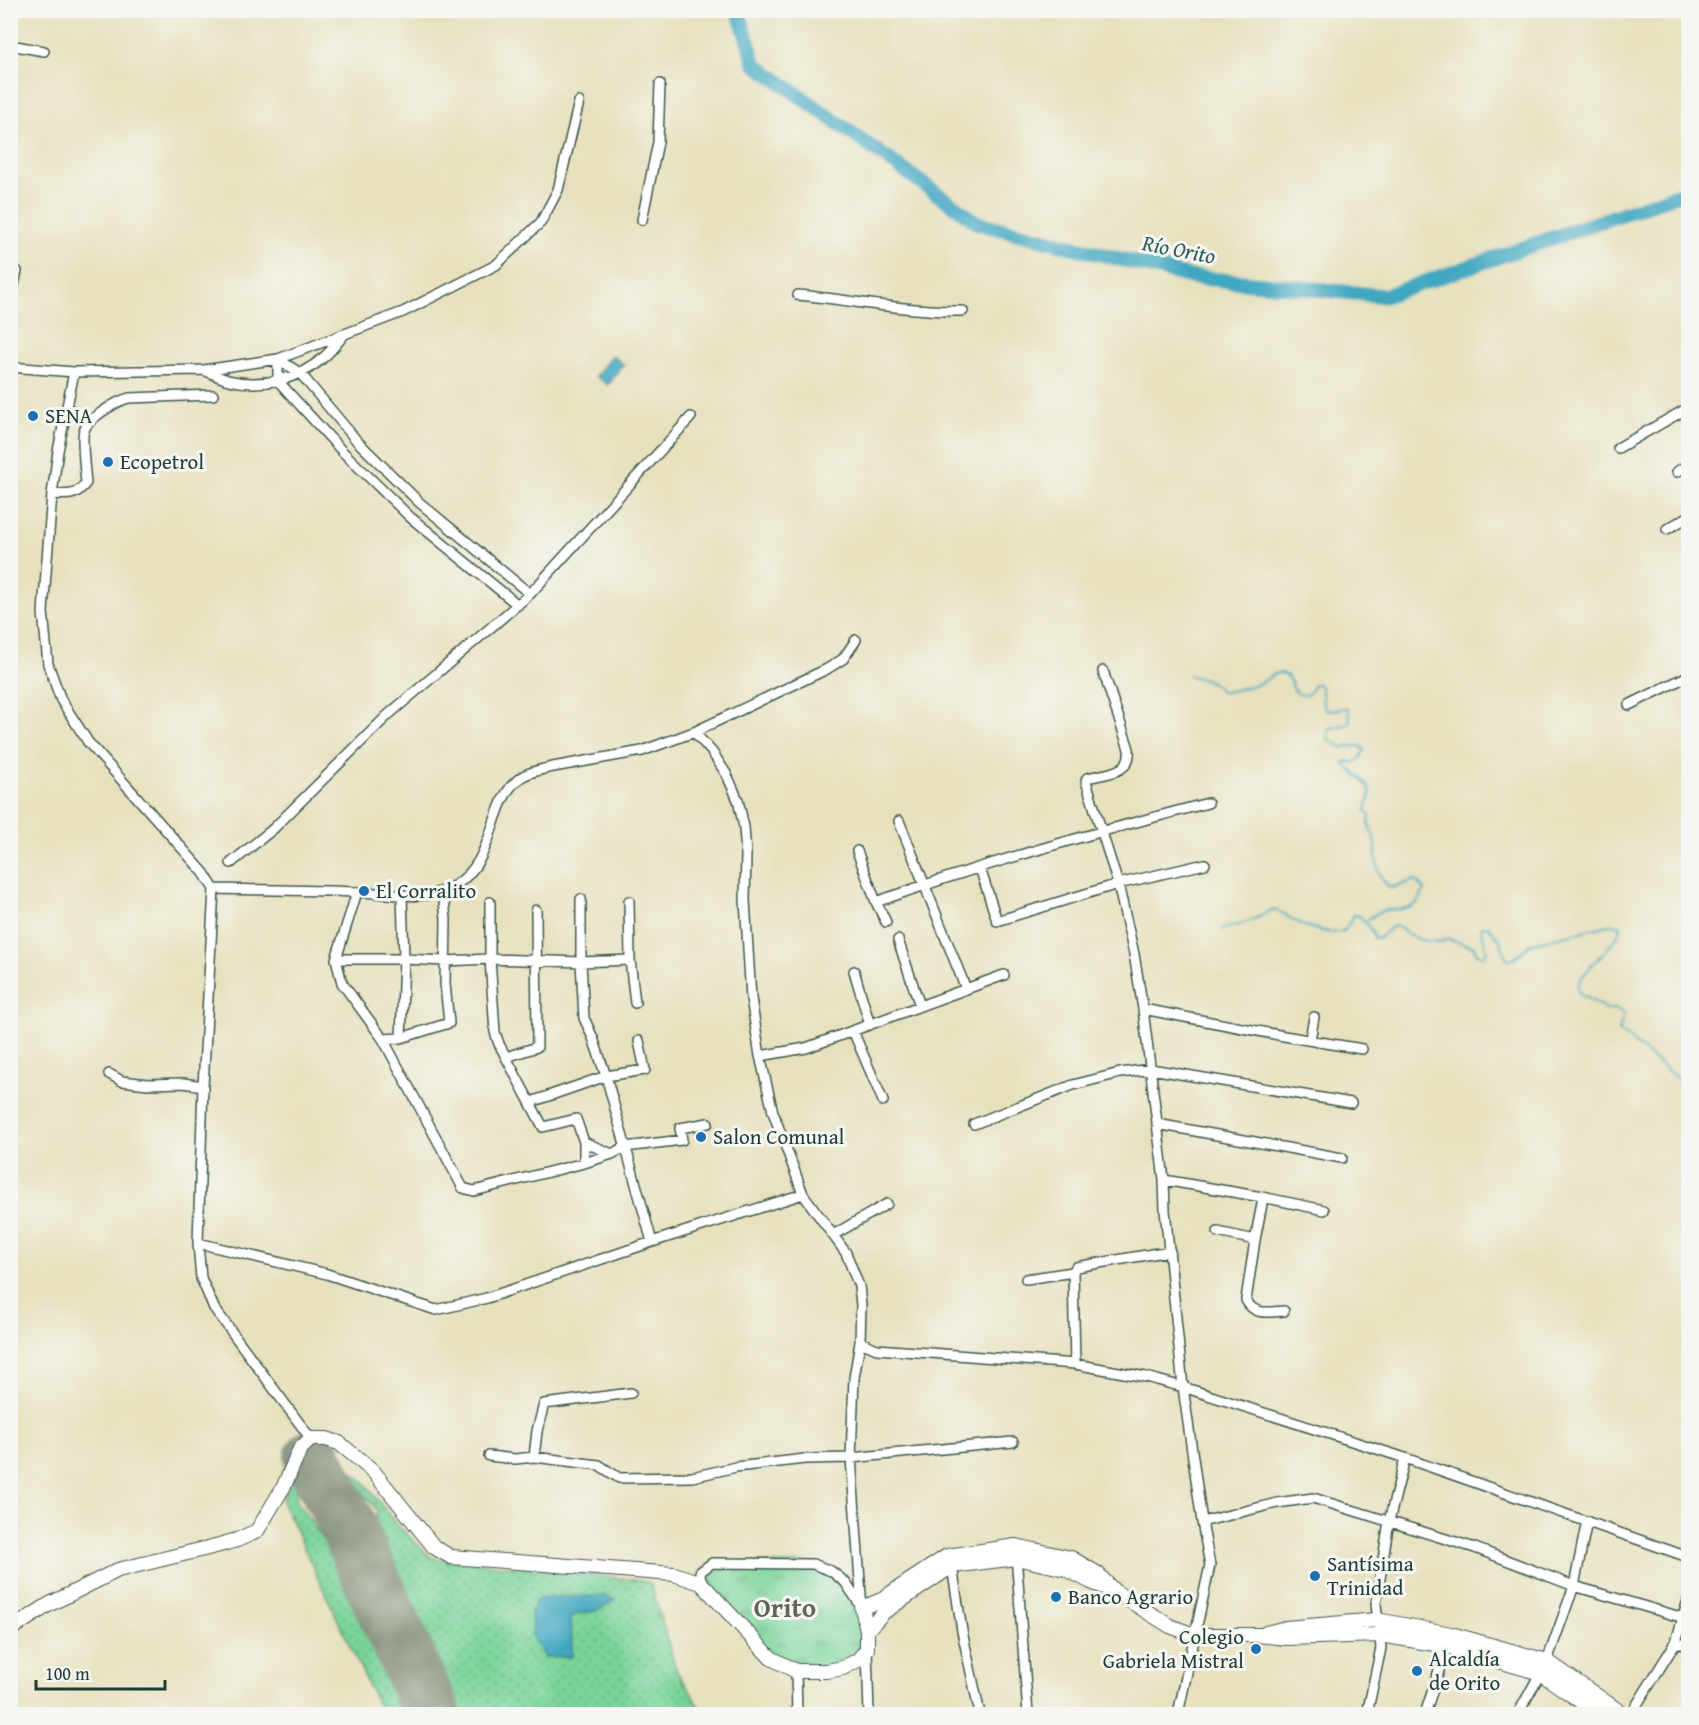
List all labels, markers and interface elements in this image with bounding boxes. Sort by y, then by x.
water label: Río Orito [1139,226,1218,272]
place label: SENA [45,400,93,431]
marker: SENA [26,409,40,423]
place label: Ecopetrol [120,446,204,477]
marker: Ecopetrol [101,455,115,469]
place label: El Corralito [376,875,476,906]
marker: El Corralito [357,884,371,898]
place label: Salon Comunal [713,1121,845,1152]
marker: Salon Comunal [694,1130,708,1144]
place label: Santísima Trinidad [1327,1548,1414,1603]
marker: Santísima Trinidad [1308,1569,1322,1583]
place label: Banco Agrario [1068,1581,1193,1612]
district label: Orito [754,1587,816,1627]
marker: Banco Agrario [1049,1590,1063,1604]
place label: Colegio Gabriela Mistral [1103,1621,1244,1676]
marker: Colegio Gabriela Mistral [1249,1642,1263,1656]
place label: Alcaldía de Orito [1429,1643,1500,1698]
scale bar [36,1653,165,1691]
text: 100 m [45,1660,90,1687]
marker: Alcaldía de Orito [1410,1664,1424,1678]

